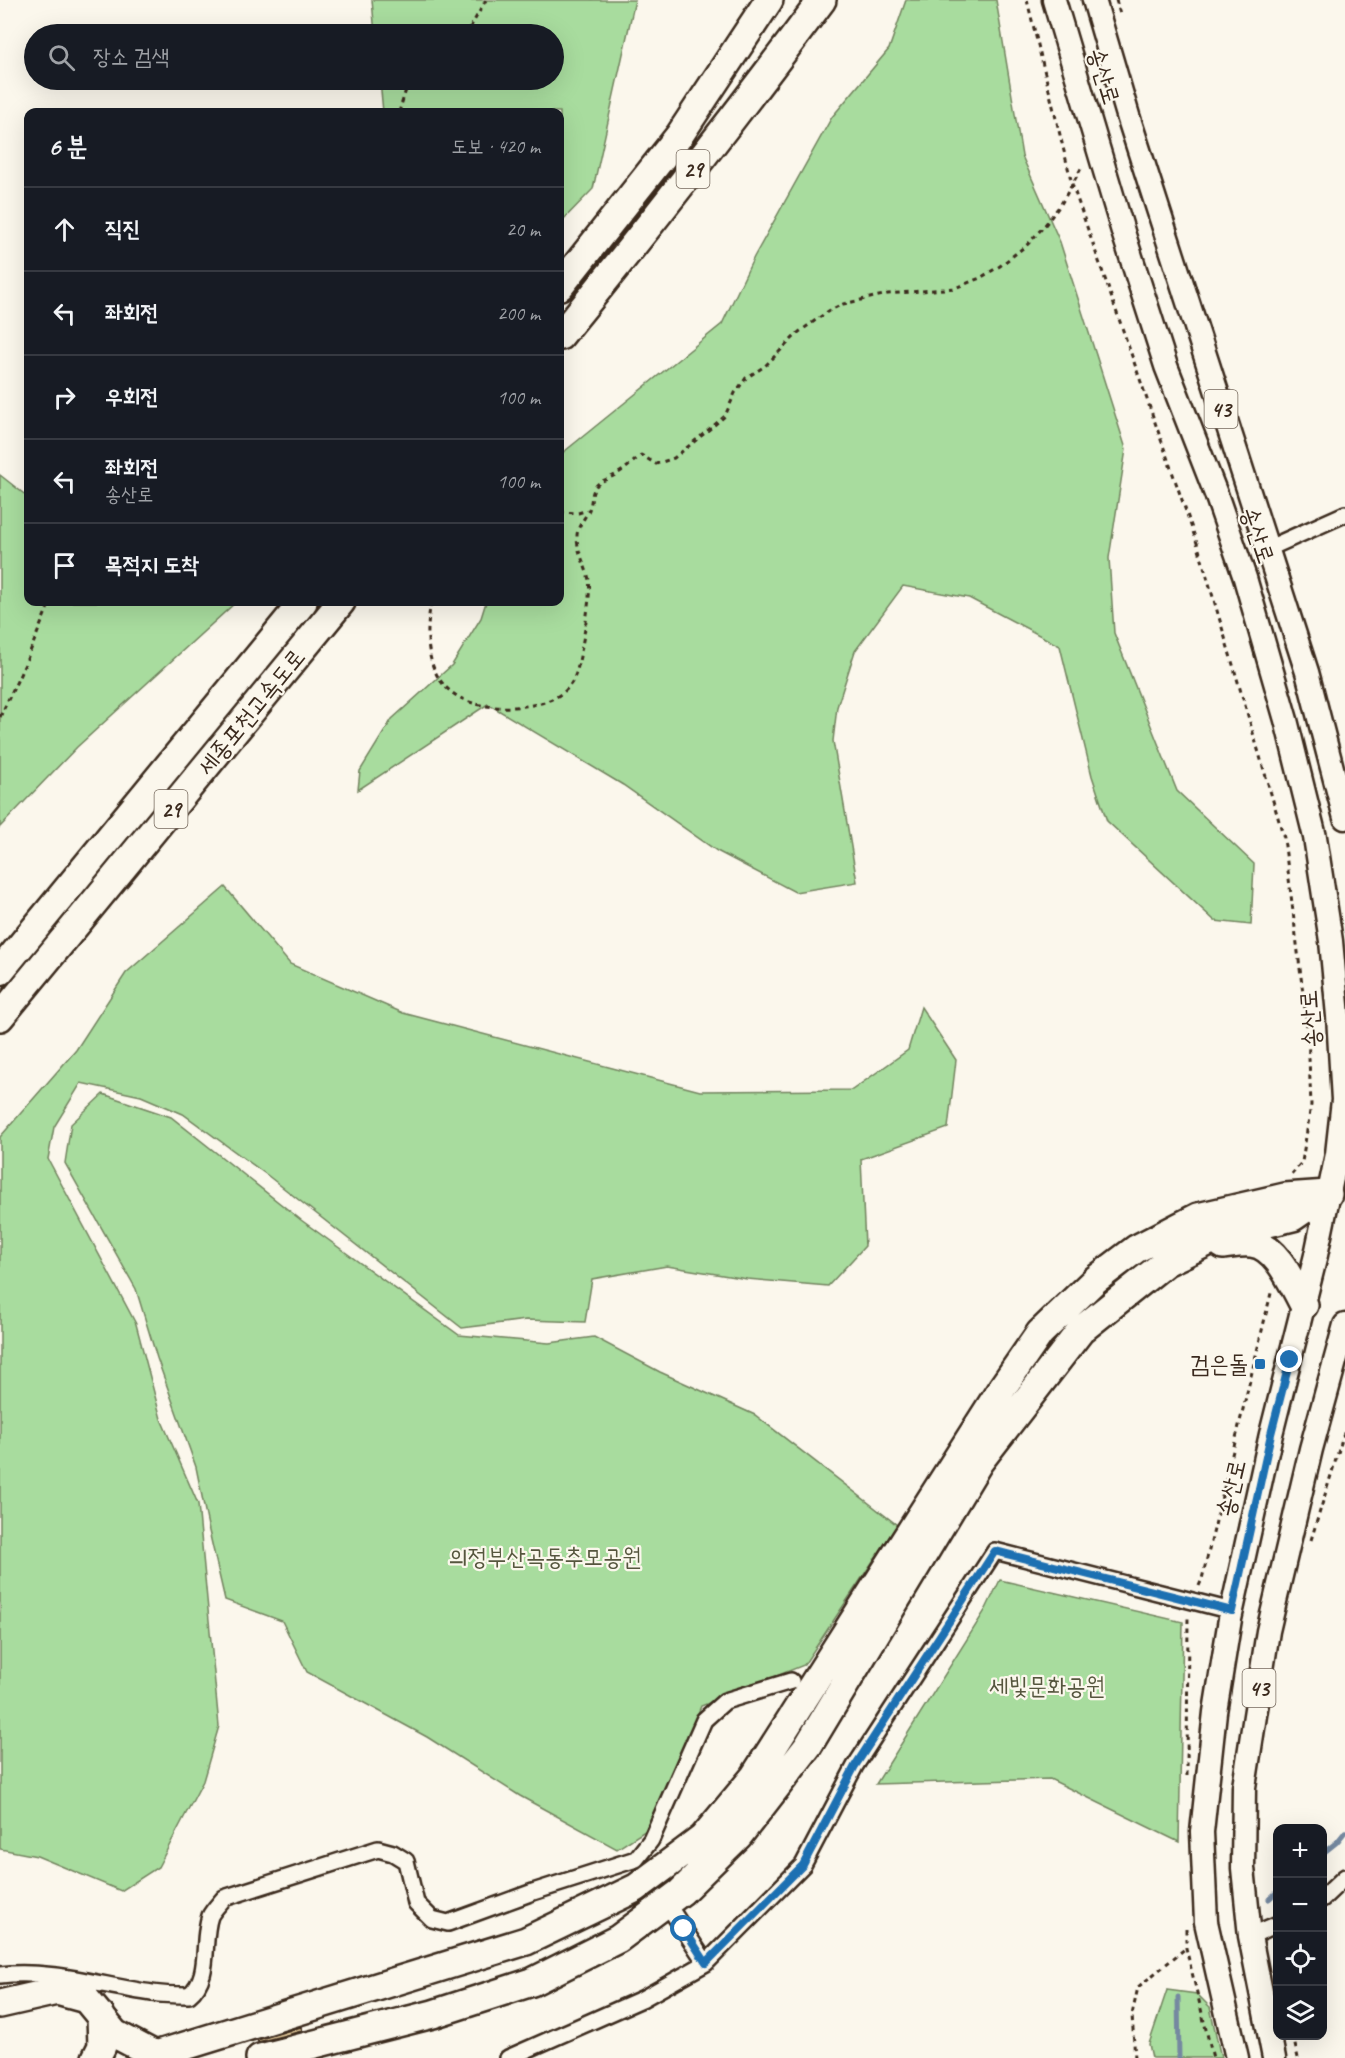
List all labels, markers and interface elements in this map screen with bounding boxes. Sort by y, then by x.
search box [24,24,564,90]
icon: search [45,41,78,74]
text: 장소 검색 [93,43,169,71]
street label: 송산로 [1081,44,1127,108]
text: 6 분 [48,130,87,163]
text: 도보 · 420 m [451,134,540,159]
road number: 29 [676,150,710,188]
icon: ahead [48,213,81,246]
text: 직진 [105,215,140,243]
text: 20 m [506,217,540,242]
icon: left [48,297,81,330]
text: 좌회전 [105,299,158,327]
text: 200 m [497,301,540,326]
icon: right [48,381,81,414]
text: 우회전 [105,383,158,411]
text: 100 m [497,385,540,410]
road number: 43 [1204,390,1238,428]
text: 좌회전 [105,454,158,482]
icon: left [48,465,81,498]
text: 100 m [497,469,540,494]
text: 송산로 [105,482,153,507]
street label: 송산로 [1234,503,1282,567]
icon: arrive [48,549,81,582]
text: 목적지 도착 [105,551,199,579]
street label: 세종포천고속도로 [191,643,311,781]
road number: 29 [154,790,188,828]
street label: 송산로 [1293,989,1327,1049]
route end [1276,1346,1302,1372]
place label: 검은돌 [1190,1349,1248,1379]
marker: 검은돌 [1253,1357,1267,1371]
street label: 송산로 [1210,1456,1252,1520]
park label: 의정부산곡동추모공원 [448,1542,642,1572]
road number: 43 [1242,1669,1276,1707]
park label: 세빛문화공원 [989,1671,1105,1701]
map controls [1273,1824,1327,2040]
button: + [1273,1824,1327,1878]
button: − [1273,1878,1327,1932]
route start [670,1915,696,1941]
button: locate [1273,1932,1327,1986]
button: layers [1273,1986,1327,2040]

